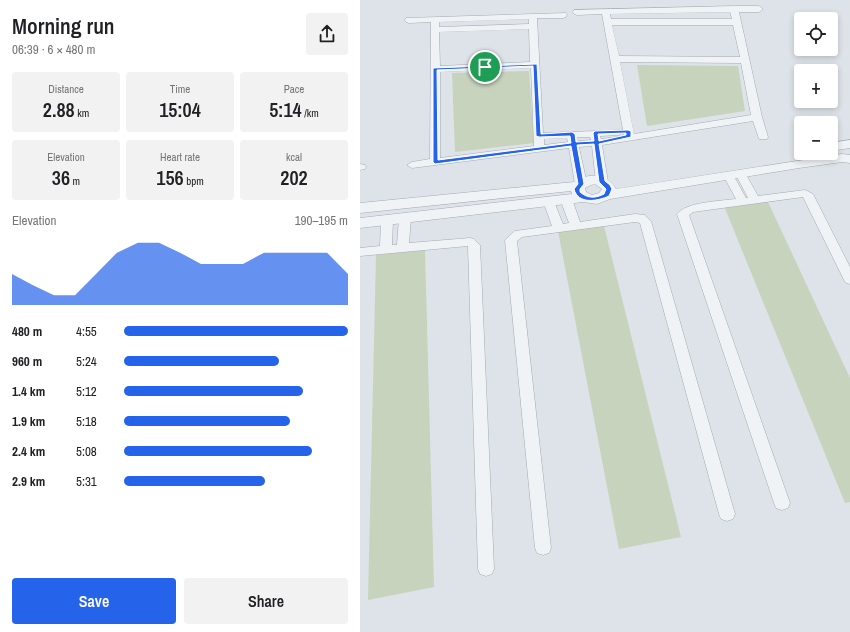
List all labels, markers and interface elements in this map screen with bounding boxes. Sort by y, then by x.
text: Morning run [12,11,115,41]
map controls [794,12,838,160]
button: locate [794,12,838,56]
button: share [306,13,348,55]
text: 06:39 · 6 × 480 m [12,41,95,58]
pin [468,50,502,84]
icon: arrive [474,56,496,78]
button: + [794,64,838,108]
text: Distance [48,82,84,96]
text: Time [170,82,190,96]
text: Pace [284,82,304,96]
text: 2.88 [43,96,75,123]
text: 15:04 [159,96,201,123]
text: 5:14 [269,96,302,123]
text: km [75,106,89,120]
text: /km [302,106,319,120]
button: − [794,116,838,160]
text: Elevation [47,150,85,164]
text: Heart rate [160,150,200,164]
text: kcal [286,150,302,164]
text: 36 [52,164,70,191]
text: 156 [156,164,184,191]
text: 202 [280,164,308,191]
text: m [70,174,80,188]
text: bpm [184,174,204,188]
text: Elevation [12,212,56,229]
text: 190–195 m [295,212,348,229]
text: 480 m [12,323,42,340]
text: 4:55 [76,323,97,340]
text: 960 m [12,353,42,370]
text: 5:24 [76,353,97,370]
text: 1.4 km [12,383,45,400]
text: 5:12 [76,383,97,400]
text: 1.9 km [12,413,45,430]
text: 5:18 [76,413,97,430]
text: 2.4 km [12,443,45,460]
text: 5:08 [76,443,97,460]
text: 2.9 km [12,473,45,490]
text: 5:31 [76,473,97,490]
button: Save [12,578,176,624]
button: Share [184,578,348,624]

